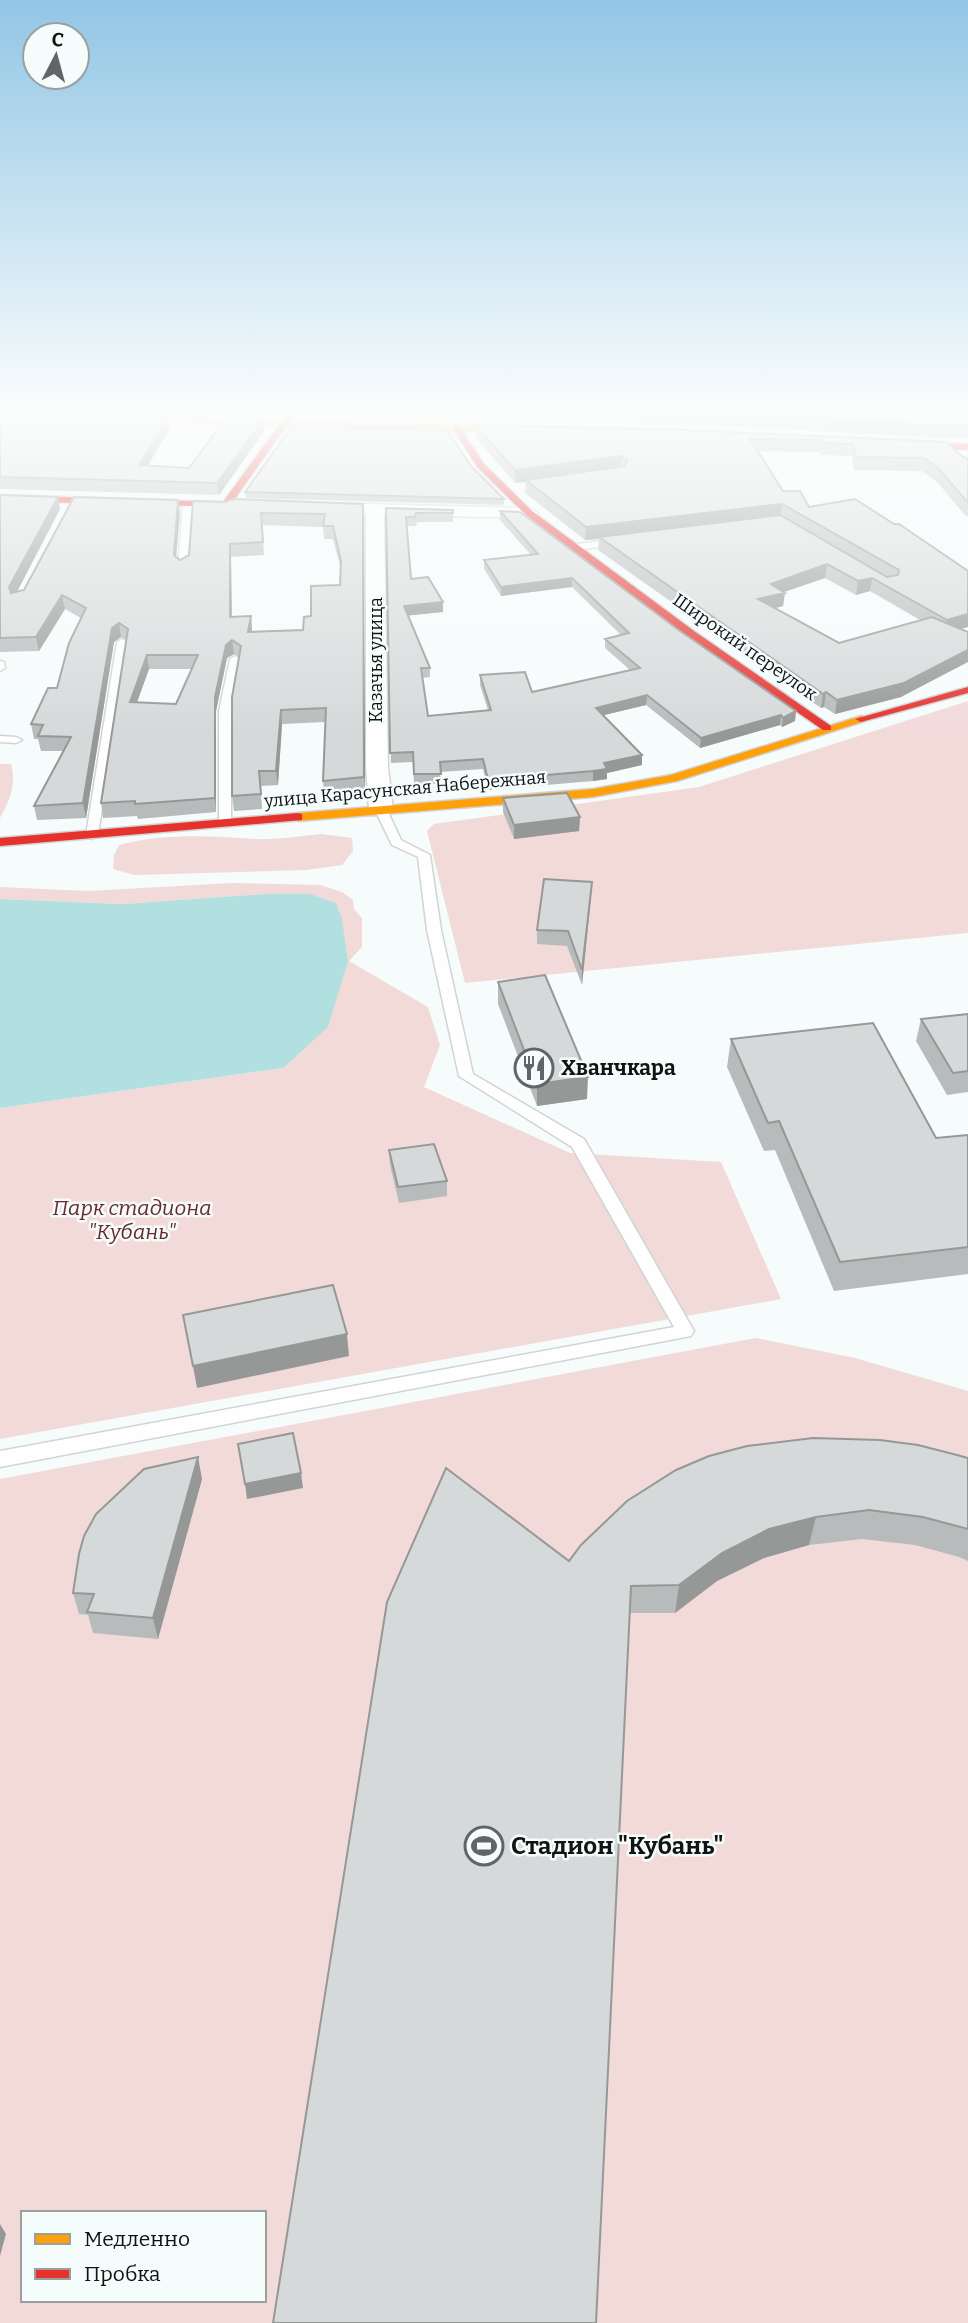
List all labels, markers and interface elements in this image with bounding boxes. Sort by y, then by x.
north arrow [21,21,91,91]
text: С [51,28,65,52]
street label: Широкий переулок [669,589,822,705]
street label: Казачья улица [365,597,387,723]
street label: улица Карасунская Набережная [262,766,547,812]
restaurant icon: Хванчкара [513,1047,555,1089]
place label: Хванчкара [561,1055,676,1081]
park label: Парк стадиона "Кубань" [53,1195,211,1245]
sports icon: Стадион "Кубань" [463,1825,505,1867]
place label: Стадион "Кубань" [511,1832,724,1860]
legend [21,2211,266,2302]
text: Медленно [84,2226,190,2252]
text: Пробка [84,2261,161,2287]

